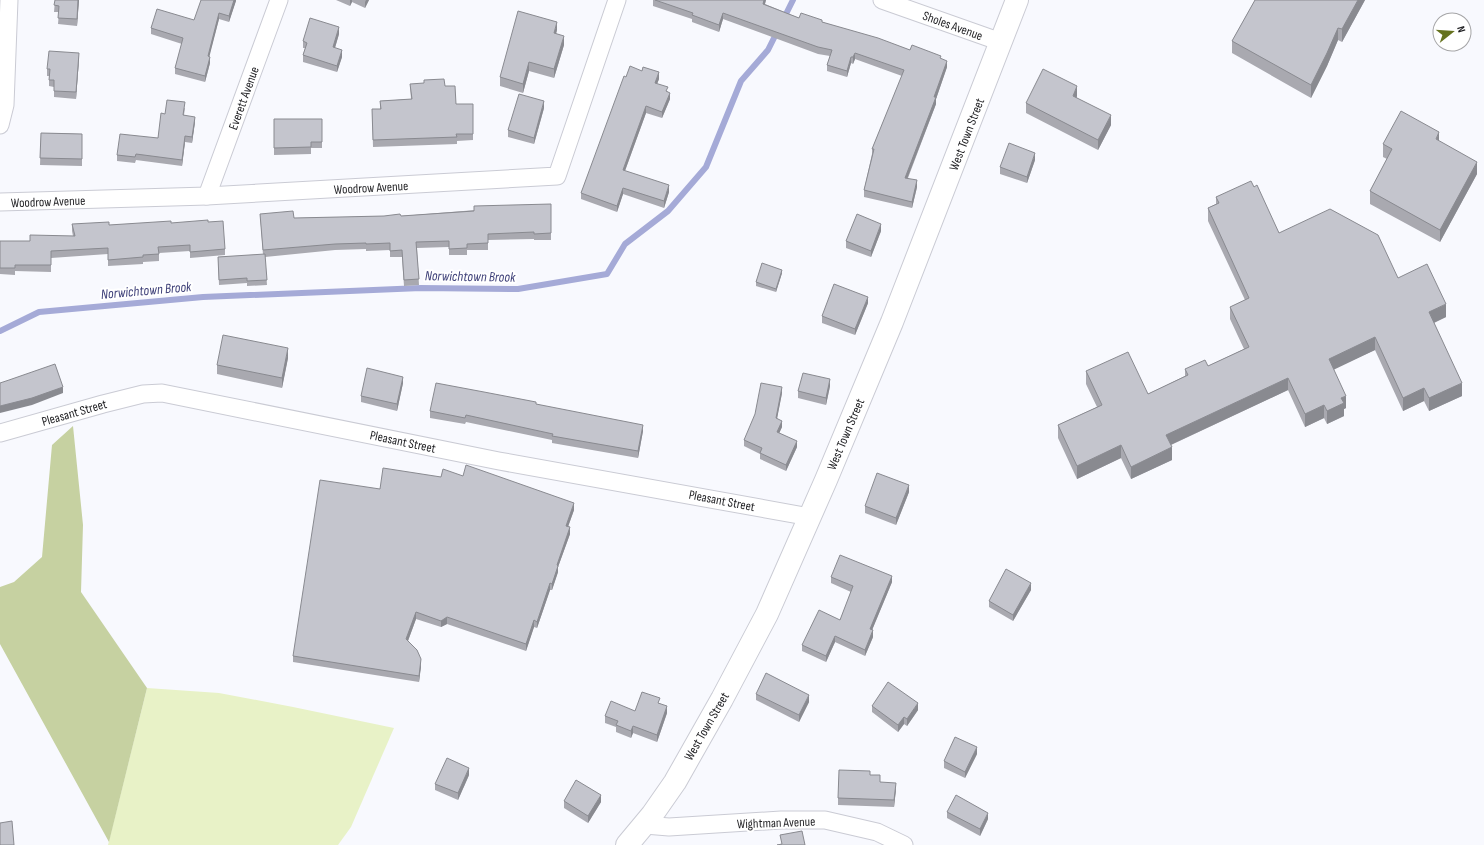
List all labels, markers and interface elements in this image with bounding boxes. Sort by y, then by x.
street label: Sholes Avenue [920,8,985,44]
north arrow [1432,12,1472,52]
text: N [1454,25,1468,34]
street label: Everett Avenue [225,65,263,132]
street label: West Town Street [946,96,988,173]
street label: Woodrow Avenue [333,178,409,198]
street label: Woodrow Avenue [11,193,86,211]
water label: Norwichtown Brook [425,267,516,286]
water label: Norwichtown Brook [100,278,193,303]
street label: Pleasant Street [40,396,109,430]
street label: West Town Street [824,396,868,473]
street label: Pleasant Street [368,427,437,457]
street label: Pleasant Street [687,487,756,515]
street label: West Town Street [681,689,733,764]
street label: Wightman Avenue [737,814,816,832]

